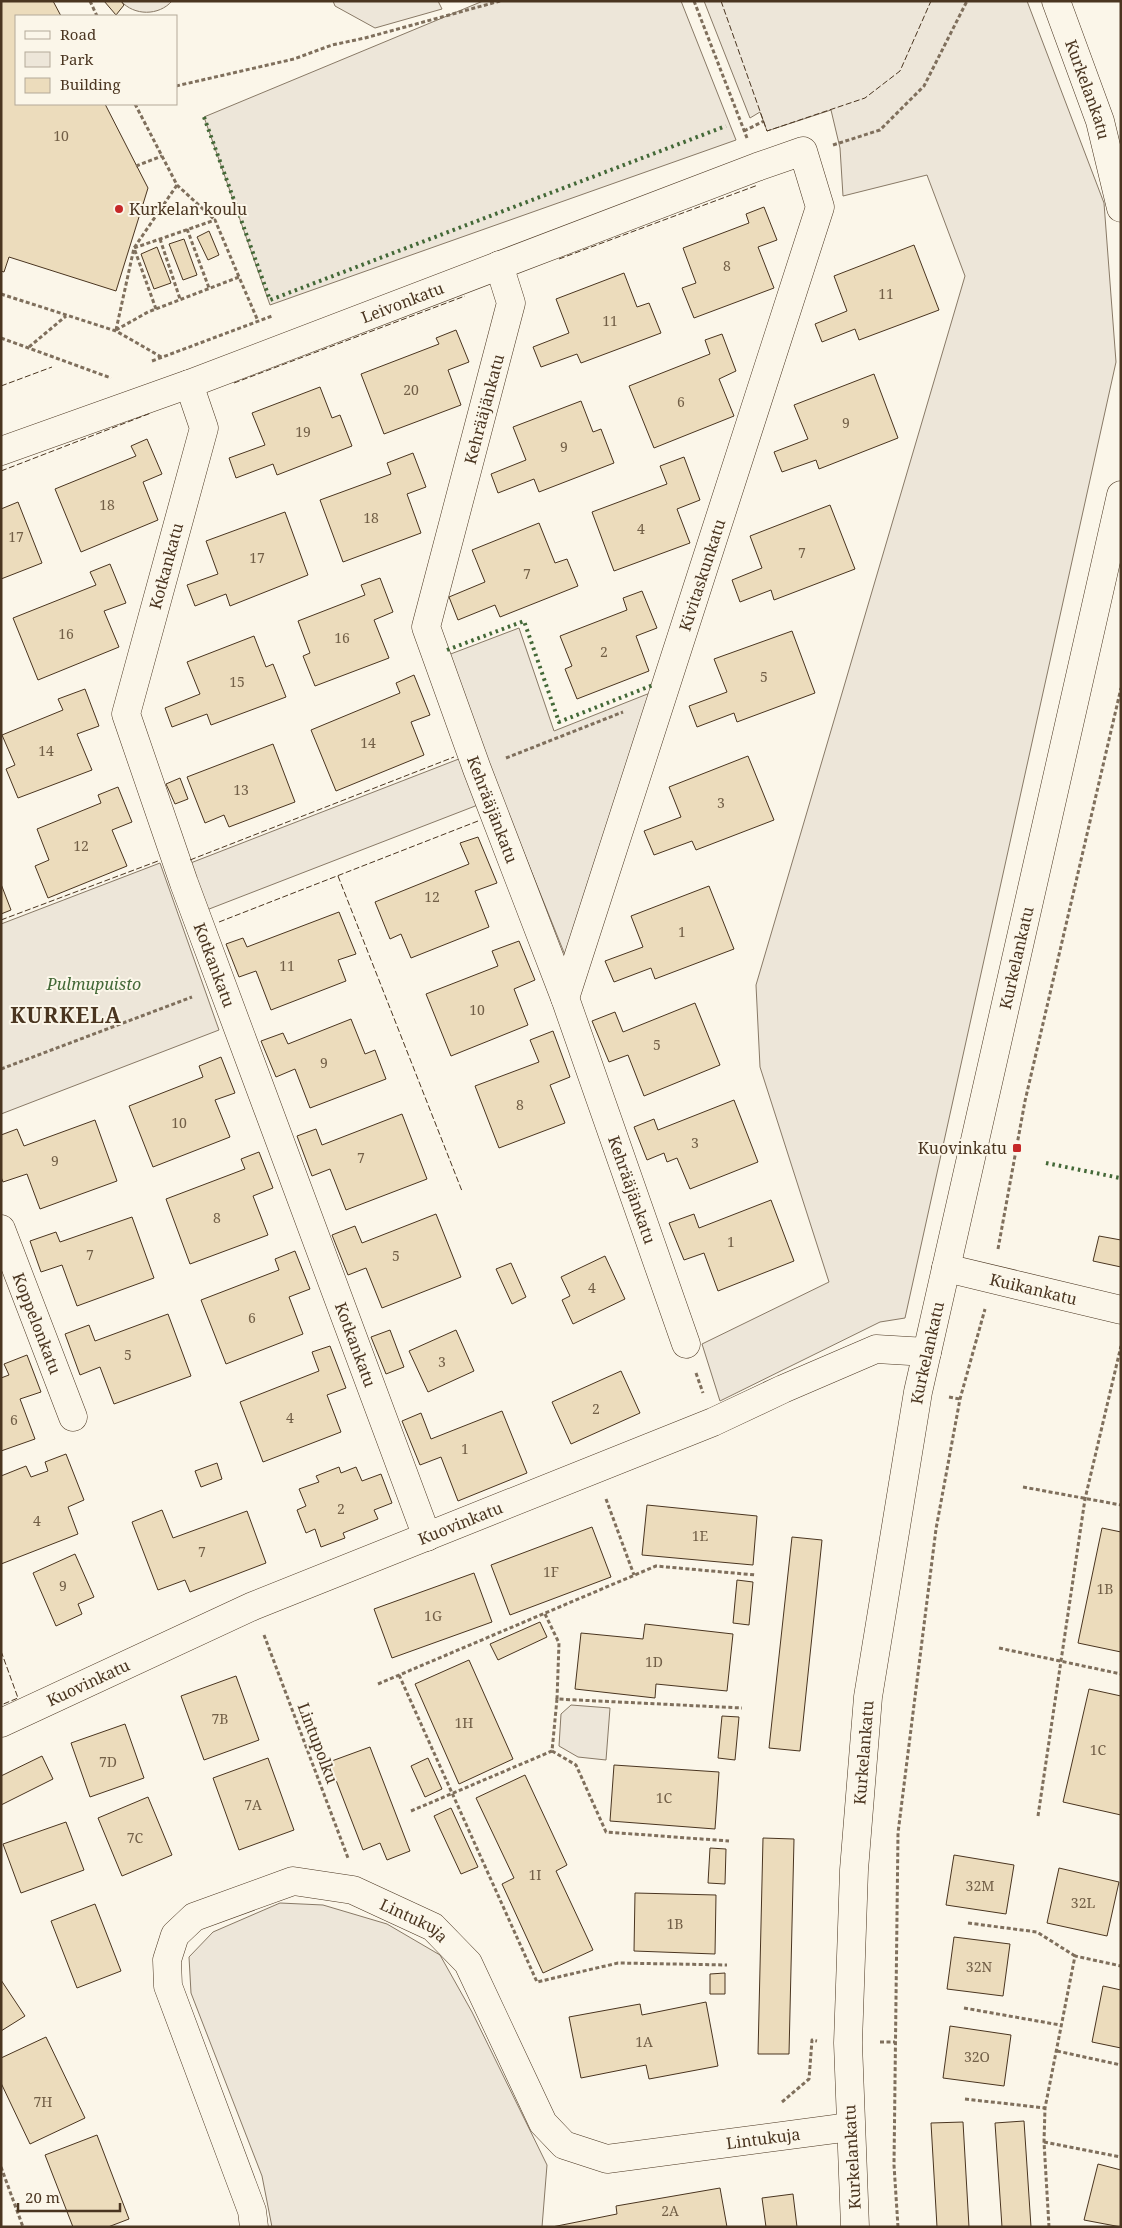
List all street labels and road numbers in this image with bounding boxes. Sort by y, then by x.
street label: Kurkelankatu [1060,36,1115,142]
street label: Leivonkatu [358,277,447,328]
street label: Kehrääjänkatu [459,352,509,466]
street label: Kivitaskunkatu [674,516,730,634]
street label: Kotkankatu [144,520,188,612]
street label: Kehrääjänkatu [462,753,523,866]
street label: Kurkelankatu [994,904,1039,1011]
street label: Kotkankatu [189,920,240,1010]
street label: Kehrääjänkatu [603,1133,661,1247]
street label: Kuikankatu [988,1268,1079,1310]
street label: Koppelonkatu [8,1269,67,1377]
street label: Kotkankatu [330,1299,381,1390]
street label: Kurkelankatu [905,1299,949,1406]
street label: Kuovinkatu [415,1496,506,1550]
street label: Kuovinkatu [43,1654,133,1711]
street label: Lintupolku [293,1699,343,1787]
street label: Kurkelankatu [848,1700,879,1806]
street label: Lintukuja [376,1893,453,1947]
street label: Kurkelankatu [838,2104,866,2210]
street label: Lintukuja [725,2123,802,2154]

